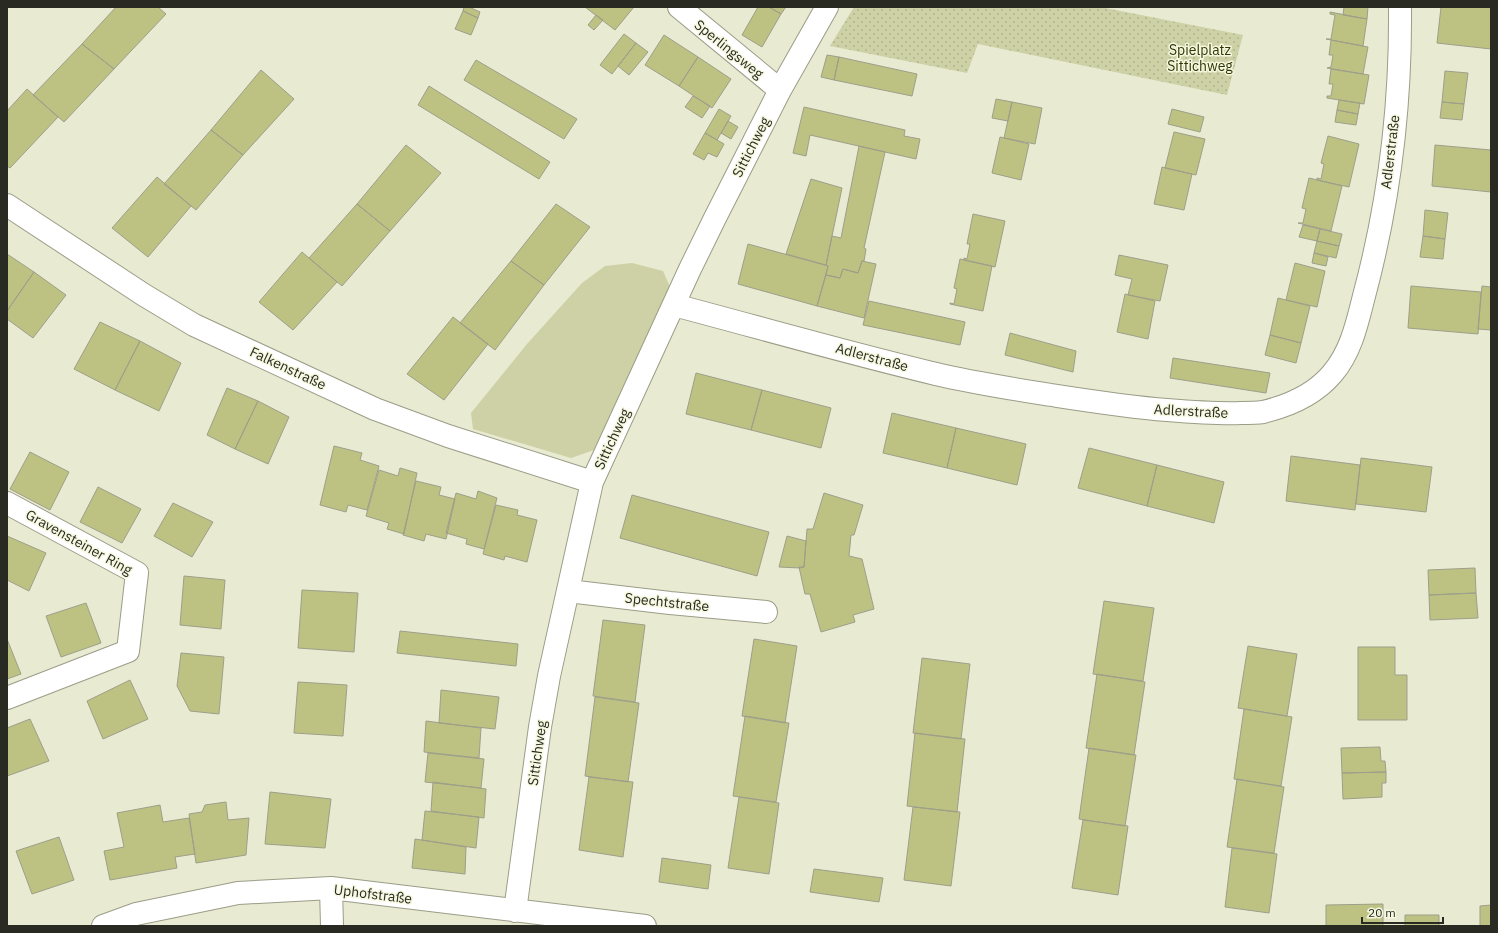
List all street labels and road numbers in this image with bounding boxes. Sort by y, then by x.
street label: Sperlingsweg [691,16,768,83]
street label: Sittichweg [728,113,774,180]
street label: Adlerstraße [1377,114,1404,190]
street label: Adlerstraße [834,339,911,375]
street label: Falkenstraße [247,342,329,394]
street label: Adlerstraße [1153,400,1229,422]
street label: Sittichweg [590,405,634,472]
street label: Gravensteiner Ring [22,505,136,579]
street label: Spechtstraße [624,589,710,615]
street label: Sittichweg [524,719,551,787]
street label: Uphofstraße [333,880,413,908]

